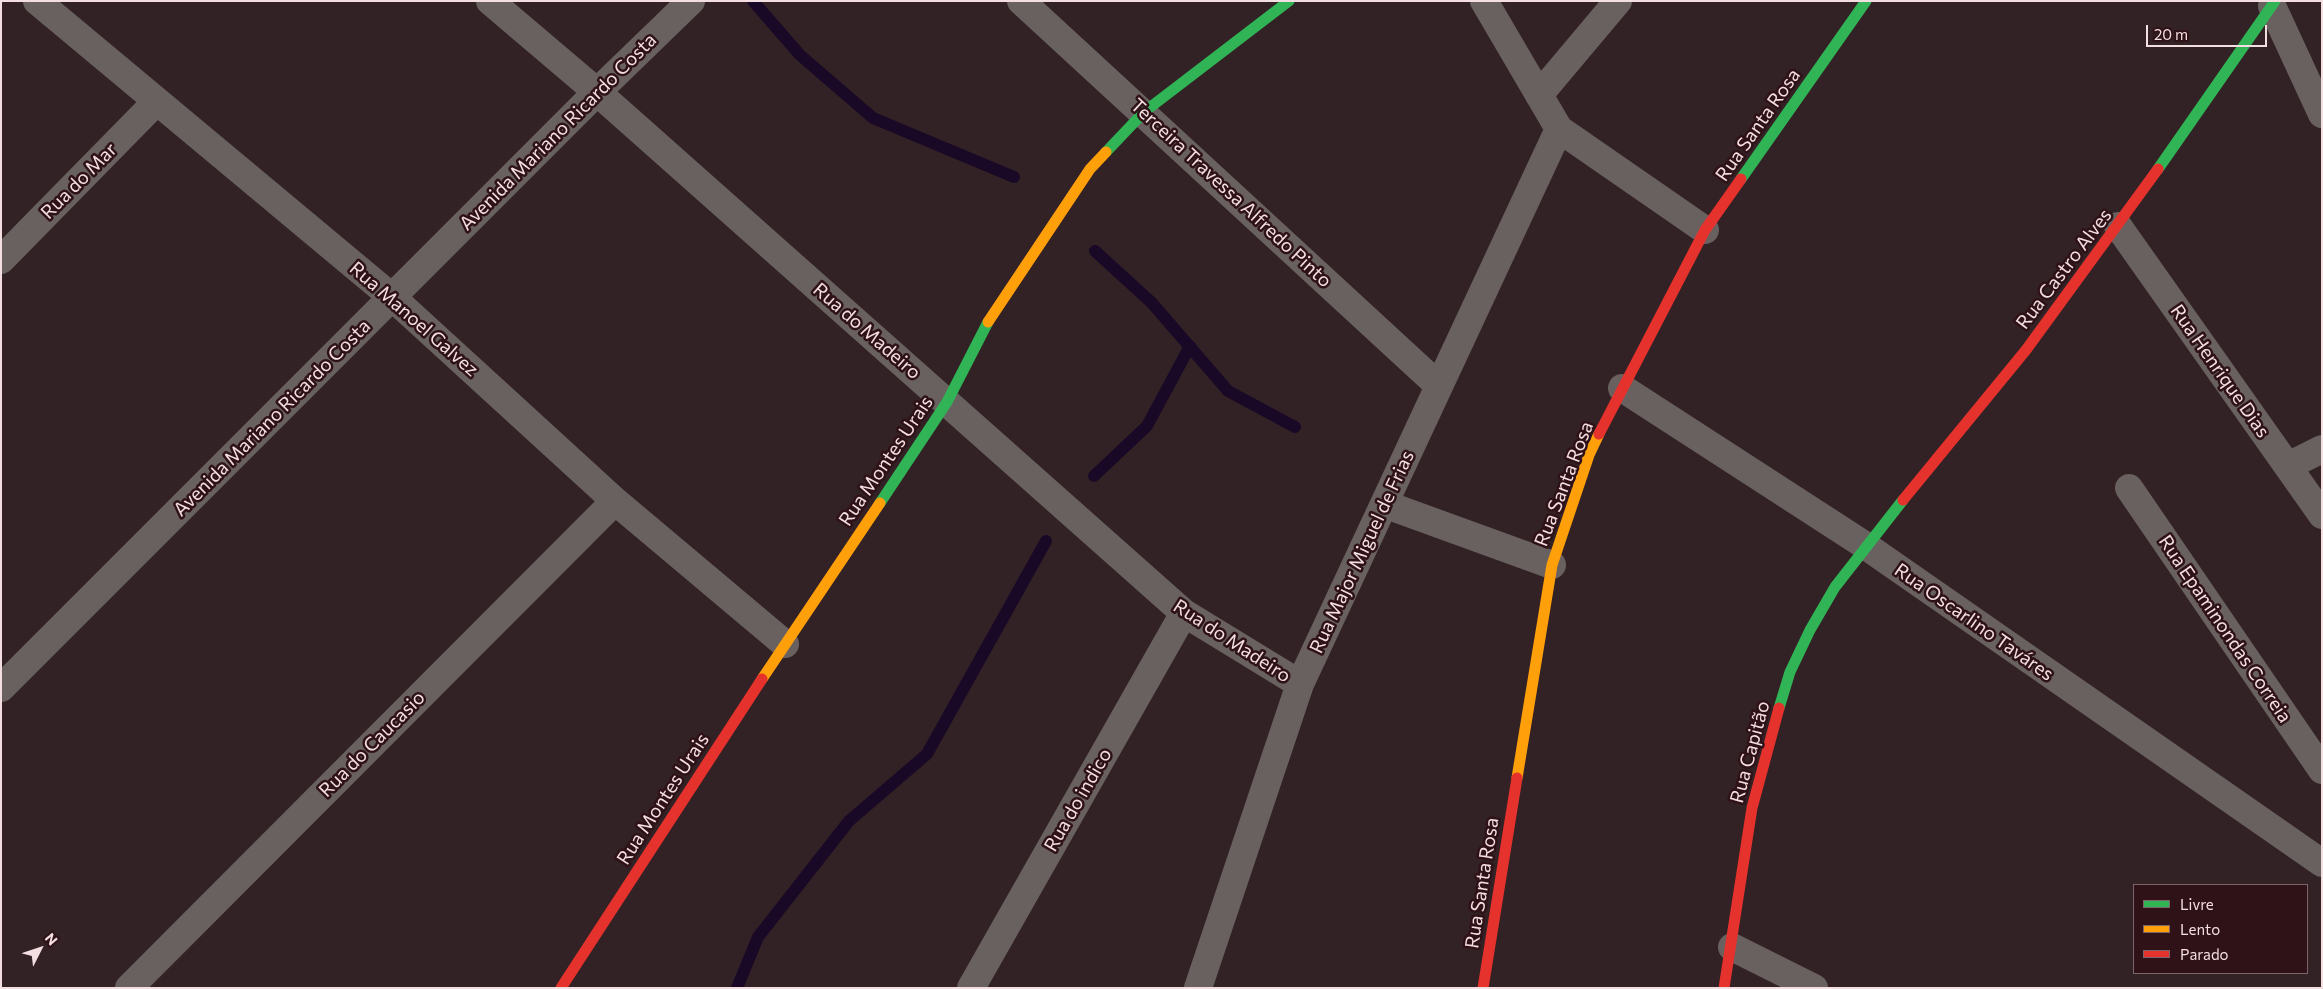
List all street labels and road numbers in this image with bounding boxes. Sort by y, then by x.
street label: Avenida Mariano Ricardo Costa [455,29,661,235]
street label: Rua Santa Rosa [1711,64,1805,186]
street label: Terceira Travessa Alfredo Pinto [1126,94,1336,292]
street label: Rua do Mar [36,138,122,224]
street label: Rua Castro Alves [2011,204,2117,334]
street label: Rua Manoel Galvez [345,257,483,381]
street label: Rua do Madeiro [808,278,926,384]
street label: Rua Henrique Dias [2166,300,2274,442]
street label: Avenida Mariano Ricardo Costa [169,315,375,521]
street label: Rua Montes Urais [834,392,938,530]
street label: Rua Santa Rosa [1530,418,1598,550]
street label: Rua Major Miguel de Frias [1305,447,1419,657]
street label: Rua Epaminondas Correia [2154,531,2296,727]
street label: Rua Oscarlino Taváres [1890,558,2058,686]
street label: Rua do Madeiro [1169,595,1295,687]
street label: Rua do Caucasio [314,686,430,802]
street label: Rua Capitão [1725,698,1775,806]
street label: Rua Montes Urais [612,729,714,869]
street label: Rua do indico [1039,744,1117,856]
street label: Rua Santa Rosa [1460,816,1504,950]

